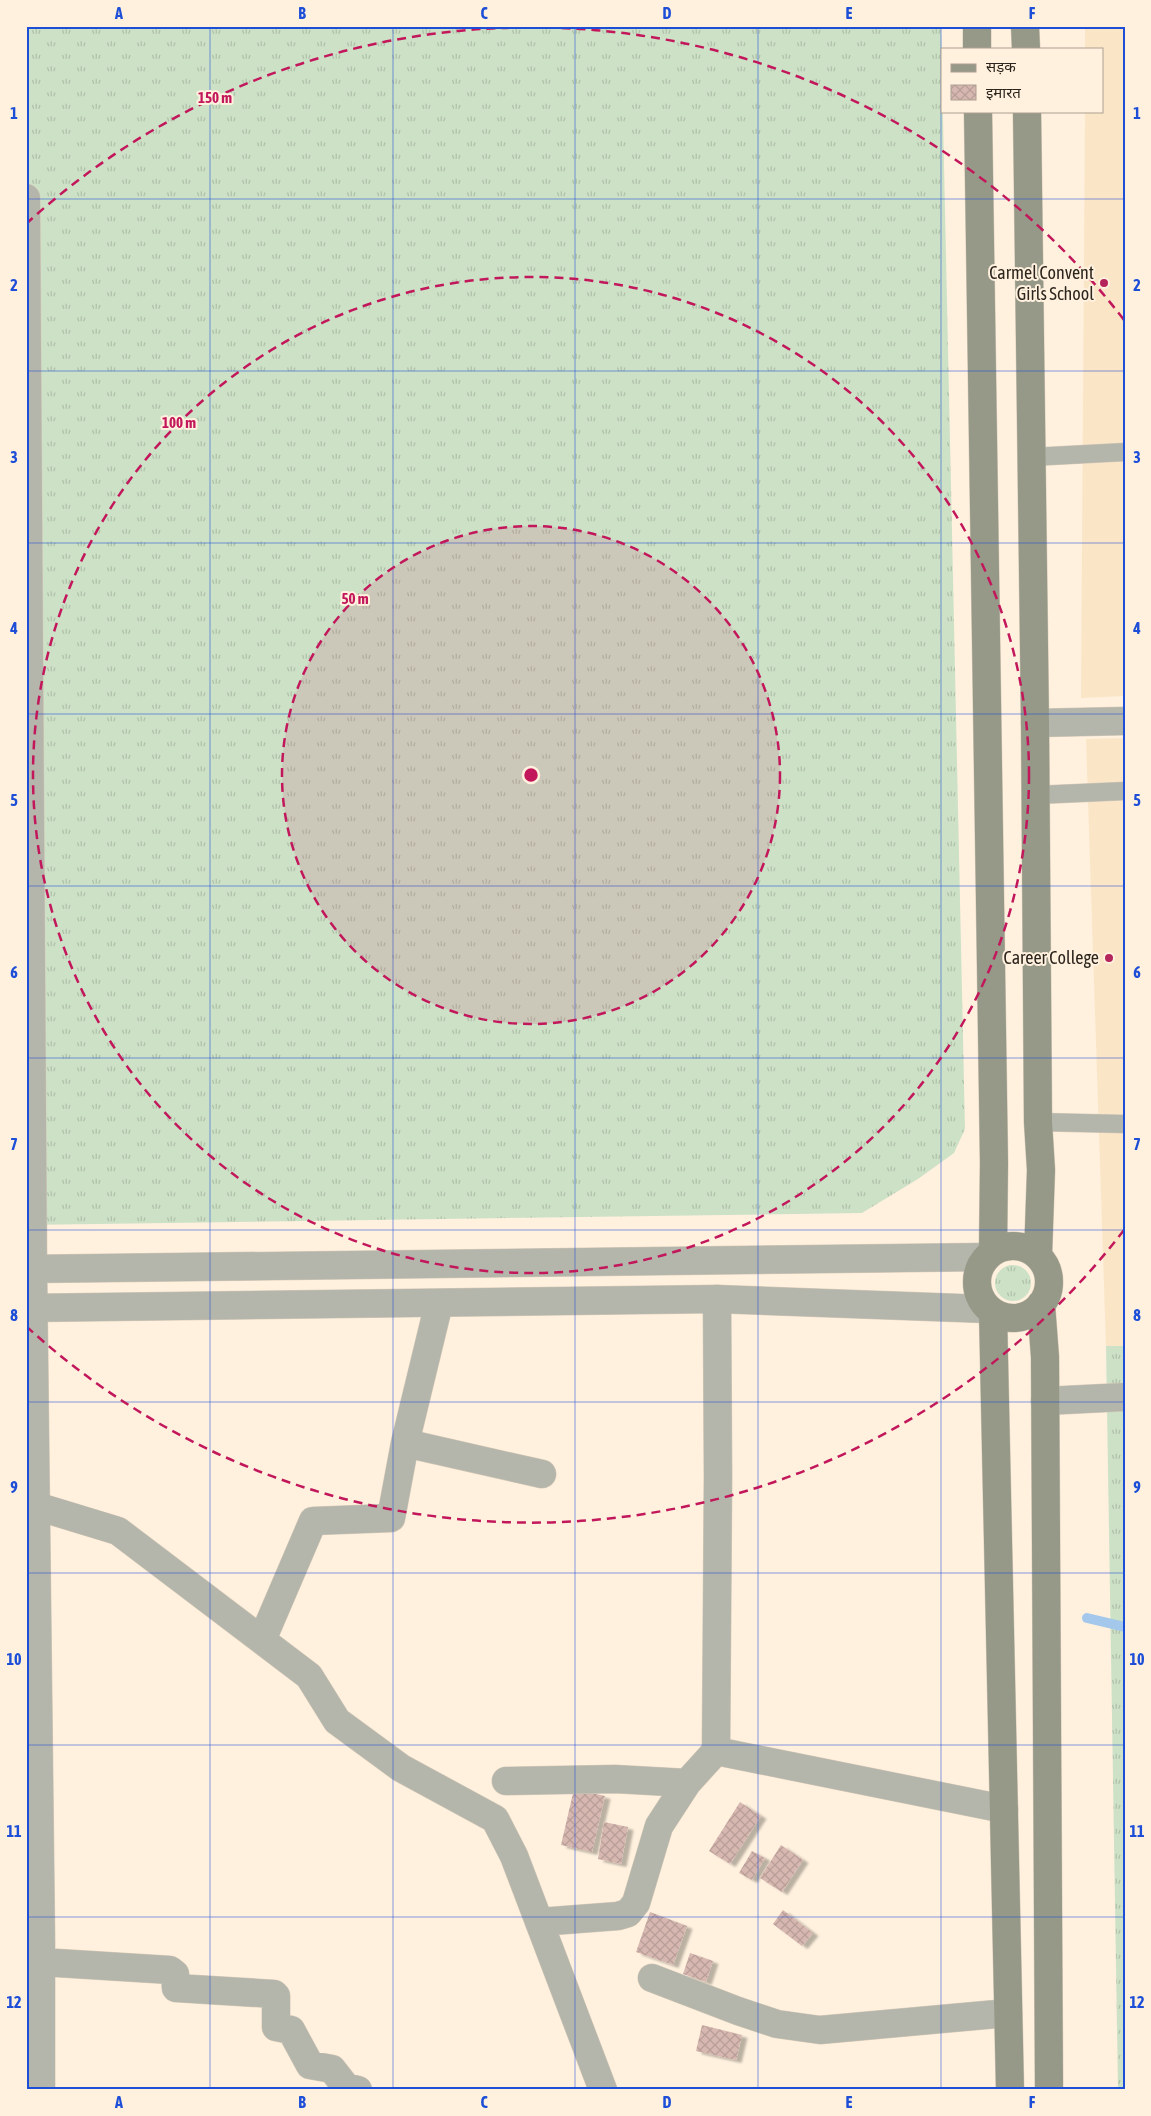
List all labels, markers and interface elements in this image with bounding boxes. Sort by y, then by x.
text: A [114,4,123,22]
text: B [298,4,306,22]
text: C [480,4,488,22]
text: D [663,4,672,22]
text: E [846,4,853,22]
text: F [1029,4,1036,22]
legend [941,48,1104,112]
text: सड़क [986,58,1016,75]
text: इमारत [986,84,1021,101]
text: 150 m [198,89,232,106]
text: 1 [10,104,18,122]
text: 1 [1133,104,1141,122]
place label: Carmel Convent Girls School [989,262,1094,304]
text: 2 [10,276,18,294]
text: 2 [1133,276,1141,294]
marker: Carmel Convent Girls School [1098,277,1110,289]
text: 100 m [162,414,196,431]
text: 3 [10,448,18,466]
text: 3 [1133,448,1141,466]
text: 50 m [342,590,369,607]
text: 4 [9,619,18,637]
text: 4 [1132,619,1141,637]
centre of rings [522,766,540,784]
text: 5 [10,791,18,809]
text: 5 [1133,791,1141,809]
place label: Career College [1004,947,1099,968]
marker: Career College [1103,952,1115,964]
text: 6 [10,963,18,981]
text: 6 [1133,963,1141,981]
text: 7 [10,1135,18,1153]
text: 7 [1133,1135,1141,1153]
text: 8 [10,1306,18,1324]
text: 8 [1133,1306,1141,1324]
text: 9 [10,1478,18,1496]
text: 9 [1133,1478,1141,1496]
text: 10 [6,1650,22,1668]
text: 10 [1129,1650,1145,1668]
text: 11 [6,1822,22,1840]
text: 11 [1129,1822,1145,1840]
text: 12 [6,1993,22,2011]
text: 12 [1129,1993,1145,2011]
text: A [114,2093,123,2111]
text: B [298,2093,306,2111]
text: C [480,2093,488,2111]
text: D [663,2093,672,2111]
text: E [846,2093,853,2111]
text: F [1029,2093,1036,2111]

